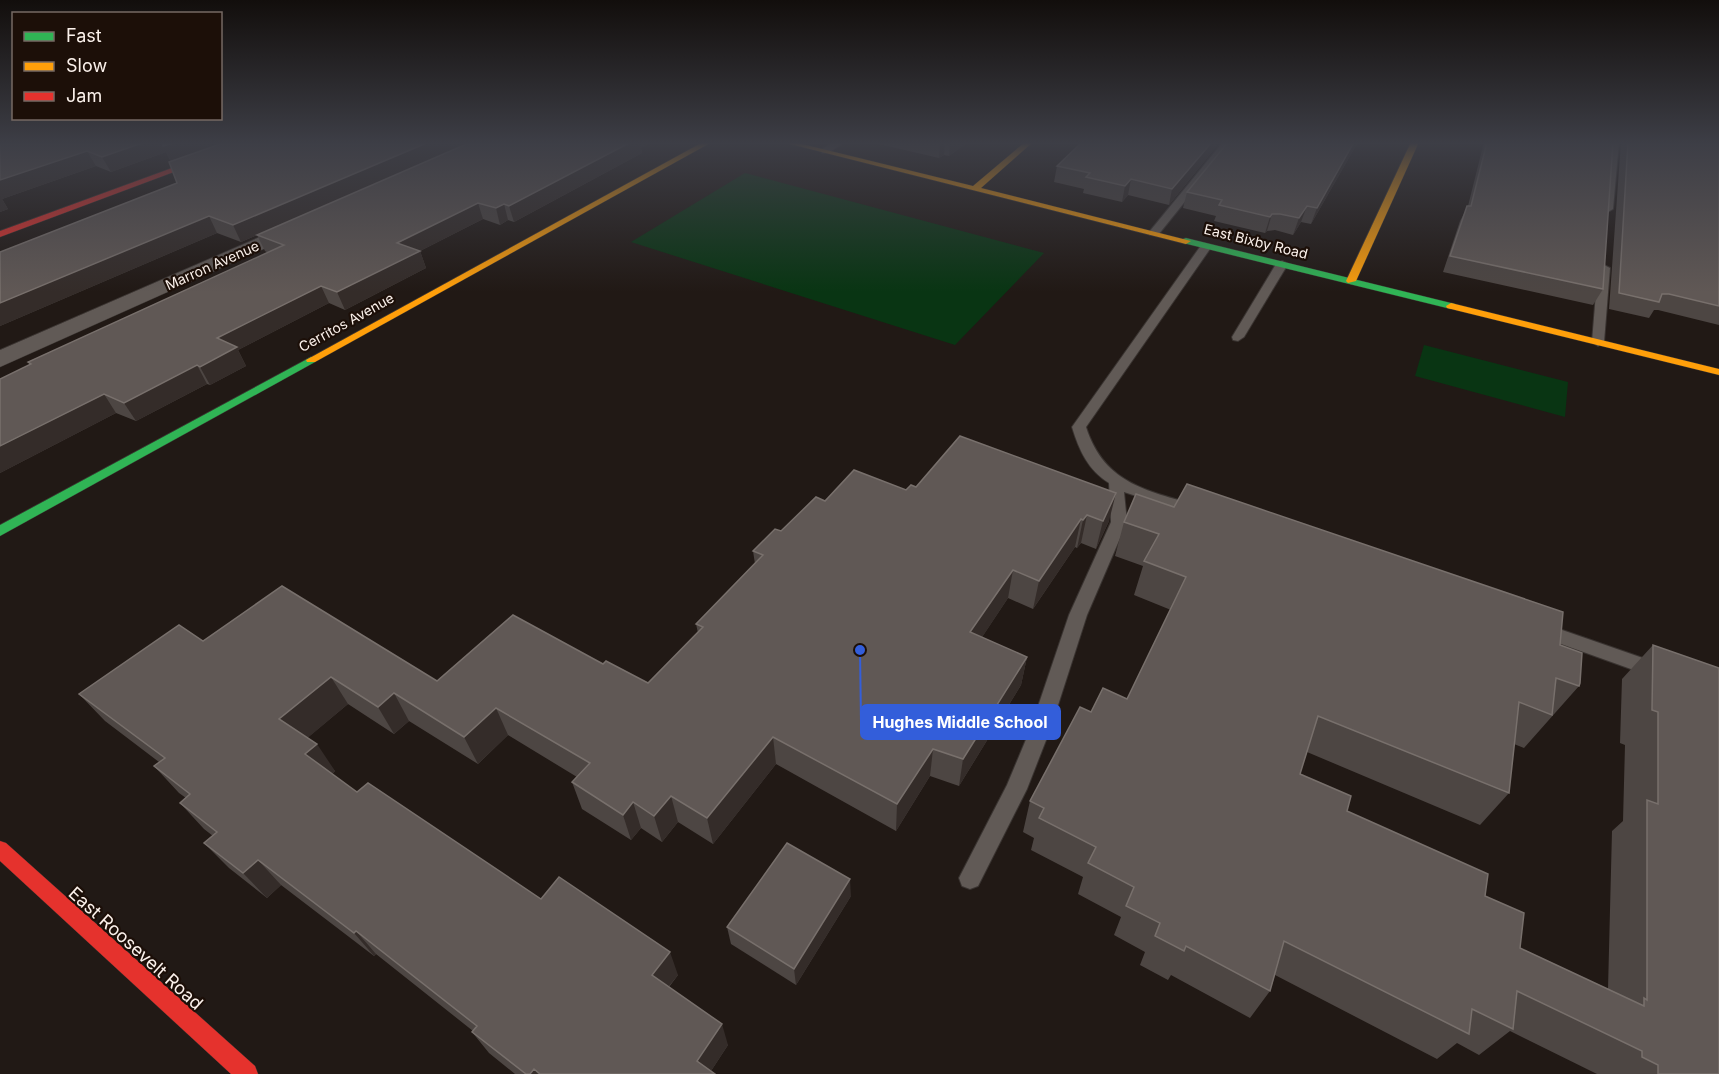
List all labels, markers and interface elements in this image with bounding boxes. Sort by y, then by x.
legend [12,12,222,120]
text: Fast [66,25,102,46]
text: Slow [66,55,107,76]
text: Jam [66,85,102,106]
street label: East Bixby Road [1202,220,1310,262]
street label: Marron Avenue [162,237,262,293]
street label: Cerritos Avenue [295,289,397,355]
callout: Hughes Middle School [861,705,1060,739]
text: Hughes Middle School [872,712,1048,732]
street label: East Roosevelt Road [65,882,207,1014]

